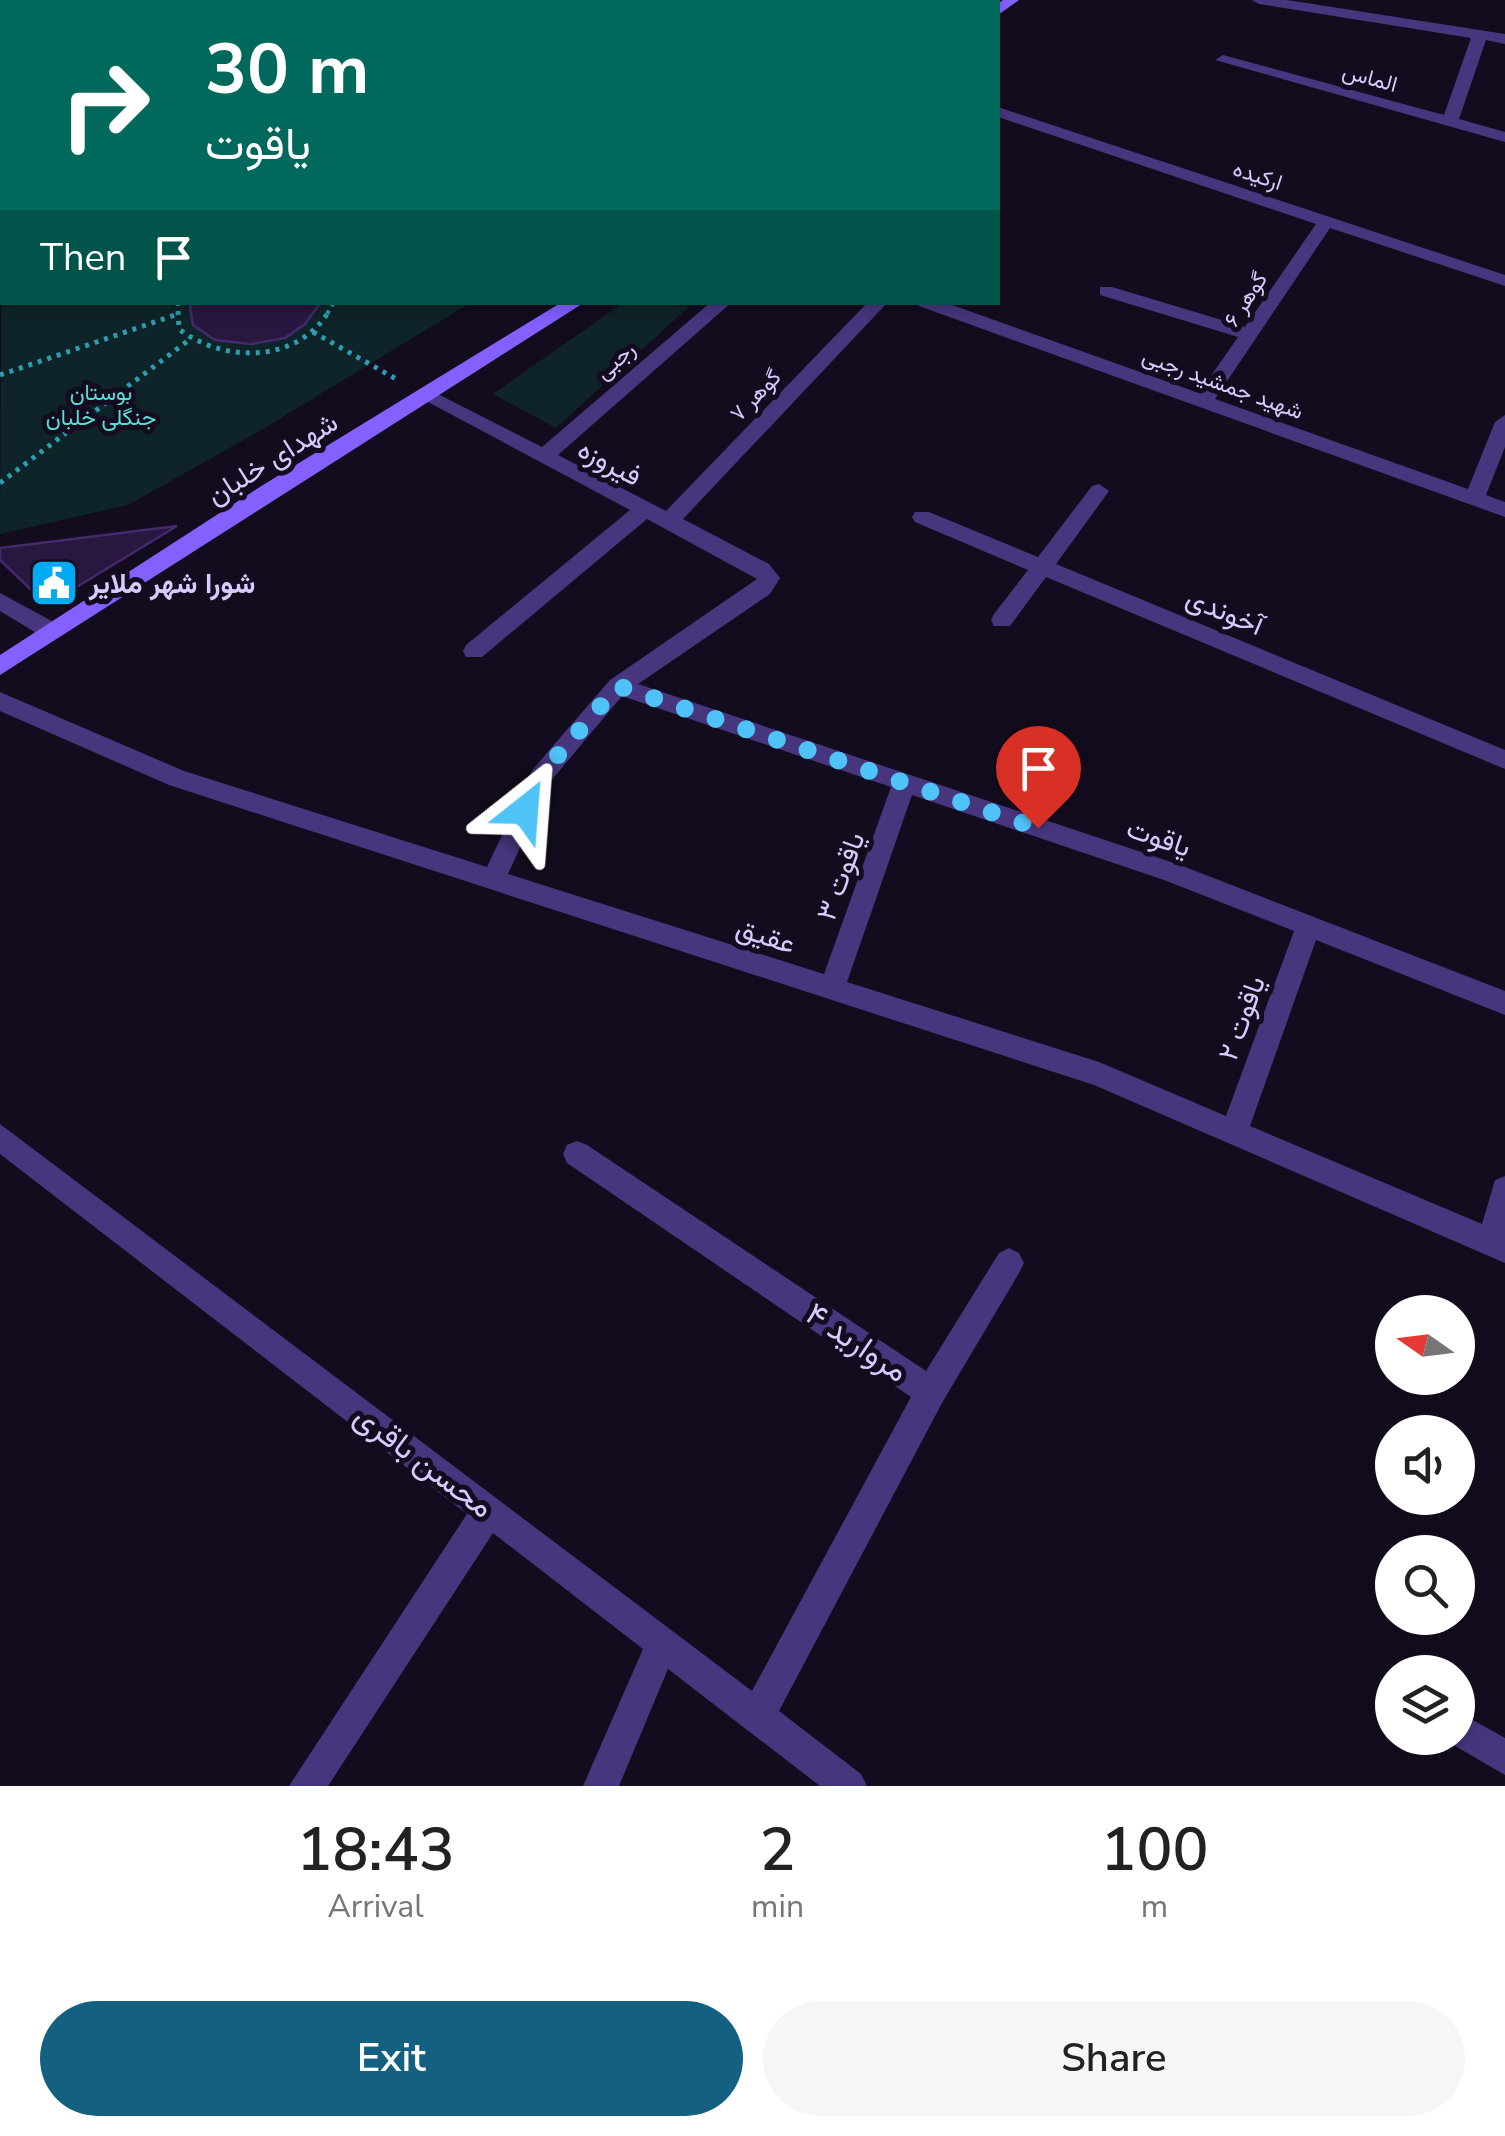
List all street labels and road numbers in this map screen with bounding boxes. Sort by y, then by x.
street label: الماس [1339,56,1401,100]
street label: ارکیده [1229,154,1286,198]
street label: گوهر ۶ [1217,266,1275,333]
street label: رجبی [589,335,642,387]
street label: شهید جمشید رجبی [1138,341,1307,427]
street label: گوهر ۷ [723,363,788,428]
street label: شهدای خلبان [200,404,345,514]
street label: فیروزه [571,430,648,495]
street label: آخوندی [1180,579,1271,646]
street label: یاقوت [1121,809,1196,867]
street label: یاقوت ۳ [807,827,874,926]
street label: عقیق [731,909,800,963]
street label: یاقوت ۲ [1209,971,1275,1066]
street label: مروارید ۴ [797,1292,916,1392]
street label: محسن باقری [345,1395,502,1528]

